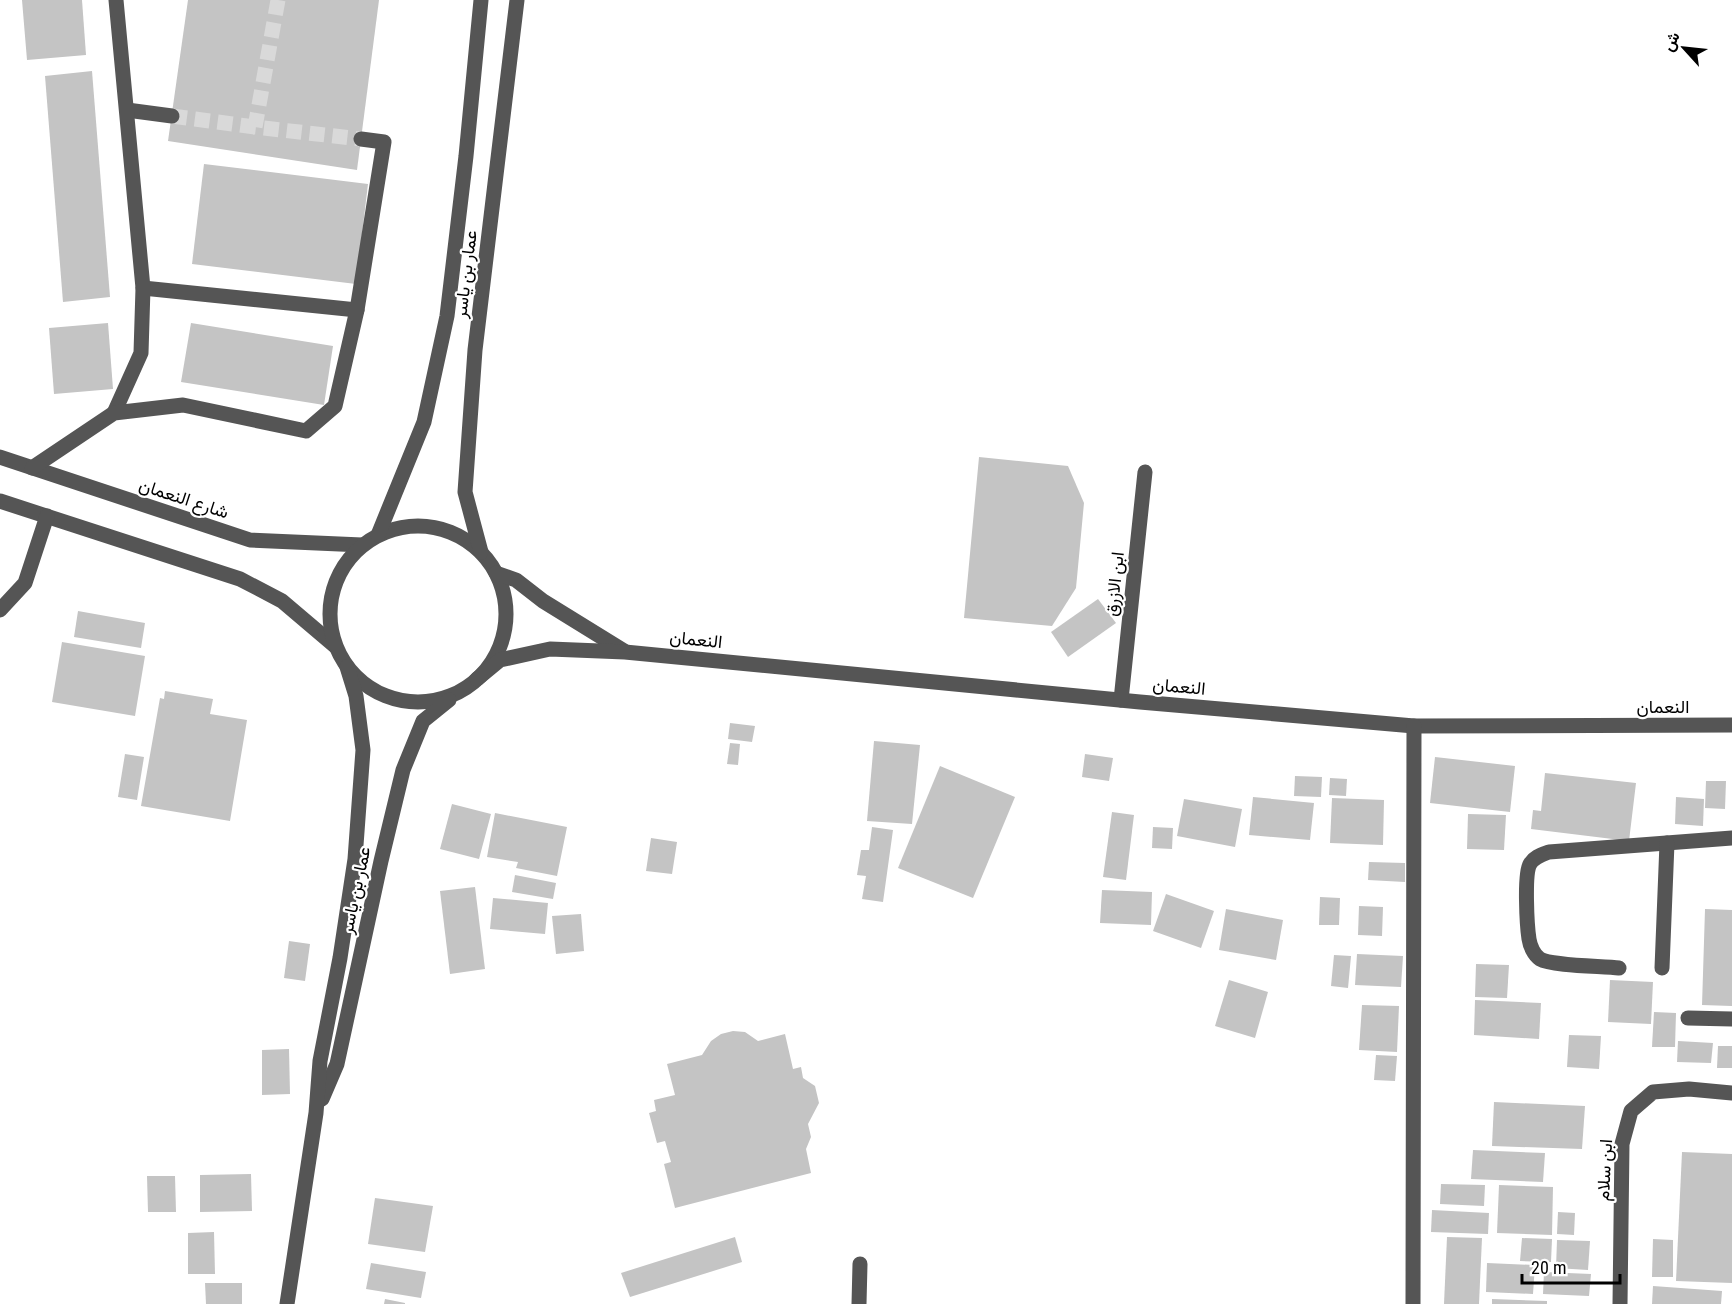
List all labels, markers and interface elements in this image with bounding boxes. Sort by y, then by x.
north arrow [1654,18,1714,78]
text: ش [1658,29,1684,54]
street label: عمار بن ياسر [449,229,482,320]
street label: شارع النعمان [136,474,232,524]
street label: ابن الازرق [1100,551,1129,618]
street label: النعمان [669,626,723,652]
street label: النعمان [1152,673,1206,699]
street label: النعمان [1637,696,1689,717]
street label: عمار بن ياسر [335,844,375,937]
street label: ابن سلام [1592,1138,1618,1202]
scale bar [1522,1247,1620,1285]
text: 20 m [1531,1257,1566,1278]

